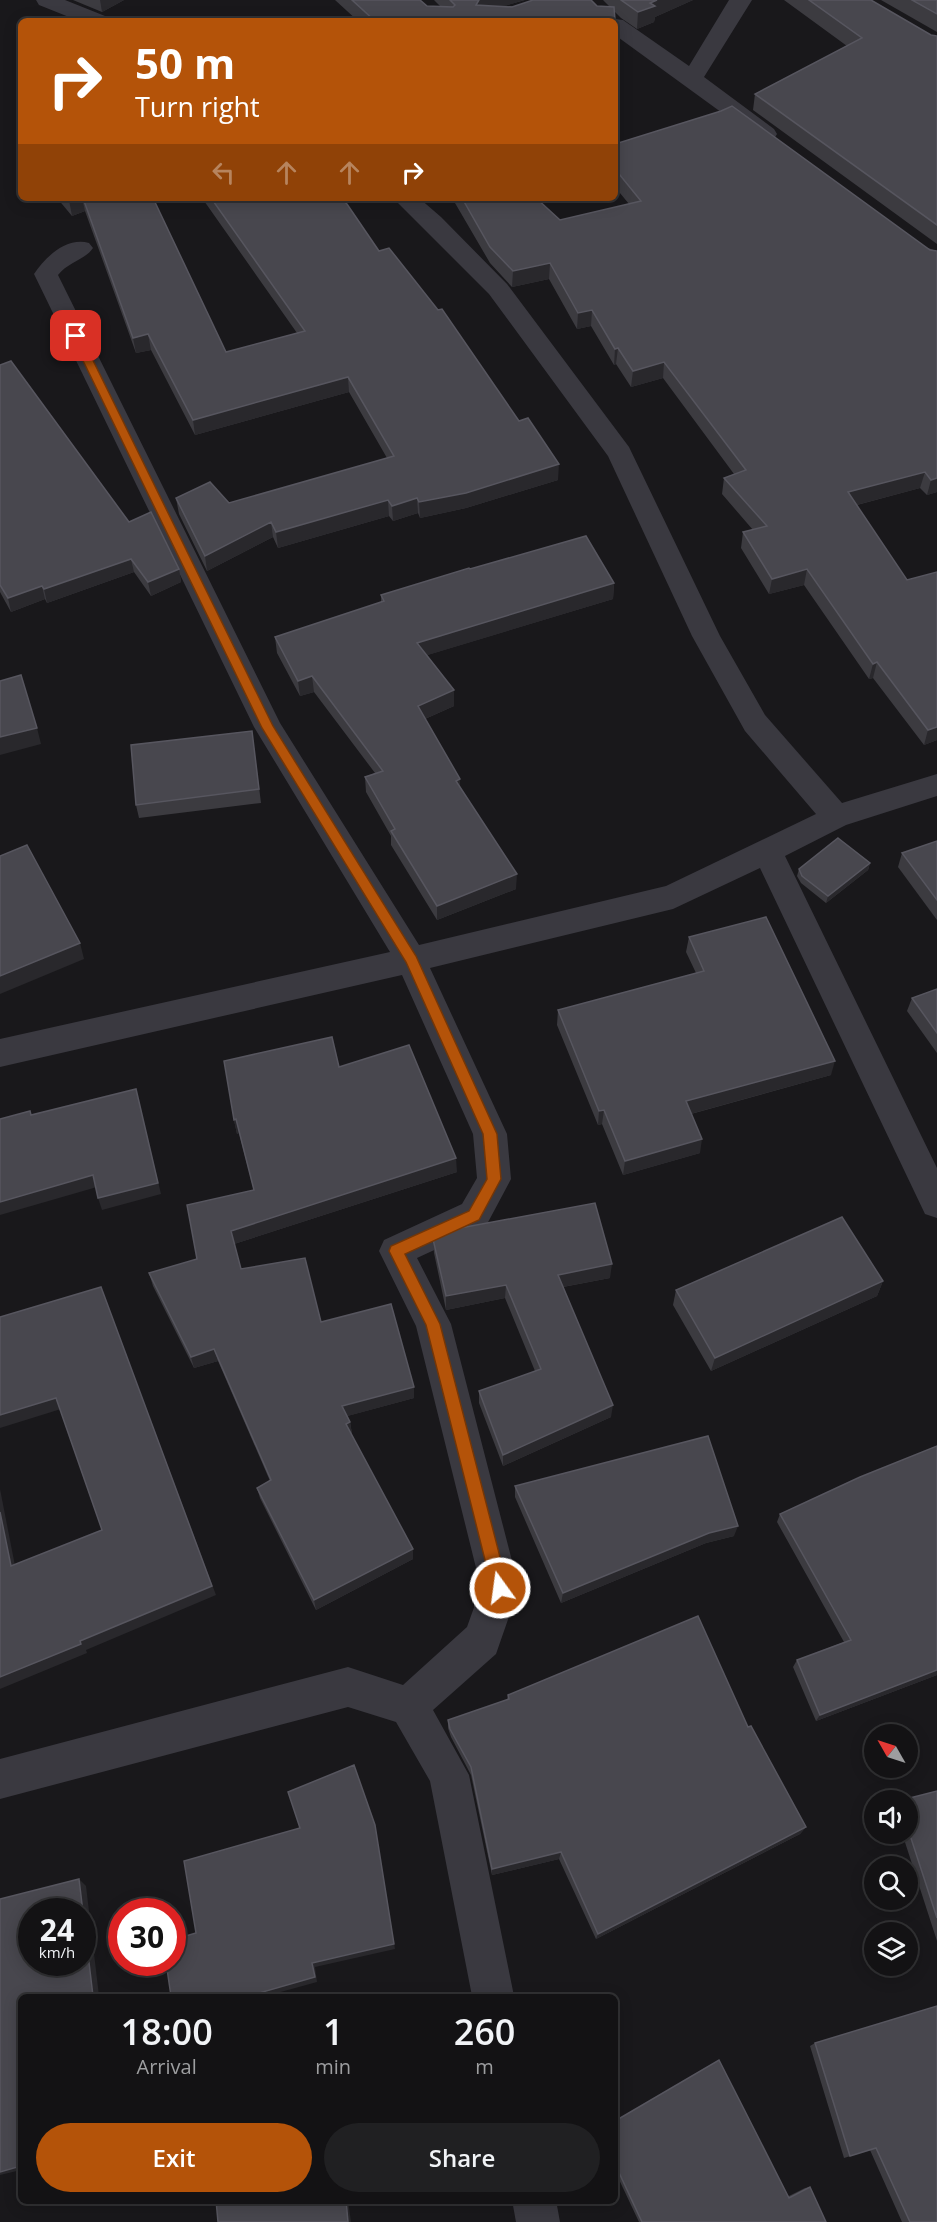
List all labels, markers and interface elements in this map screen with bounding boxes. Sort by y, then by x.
text: 50 m [135,34,235,91]
icon: right [36,42,114,120]
text: Turn right [135,88,260,125]
icon: left [207,156,240,189]
icon: ahead [270,156,303,189]
icon: ahead [333,156,366,189]
icon: right [396,156,429,189]
pin [50,310,101,361]
icon: arrive [59,319,92,352]
position arrow [468,1556,532,1620]
north arrow [864,1724,918,1778]
map controls [864,1724,918,1976]
button: sound [864,1790,918,1844]
button: search [864,1856,918,1910]
speed limit sign: 30 [108,1898,186,1976]
text: 24 [40,1909,74,1950]
button: layers [864,1922,918,1976]
text: km/h [39,1942,75,1962]
text: 18:00 [121,2007,213,2056]
text: 1 [323,2007,344,2056]
text: 260 [454,2007,515,2056]
text: Arrival [137,2053,197,2080]
text: min [315,2053,351,2080]
text: m [475,2053,494,2080]
button: Exit [36,2123,312,2192]
button: Share [324,2123,600,2192]

